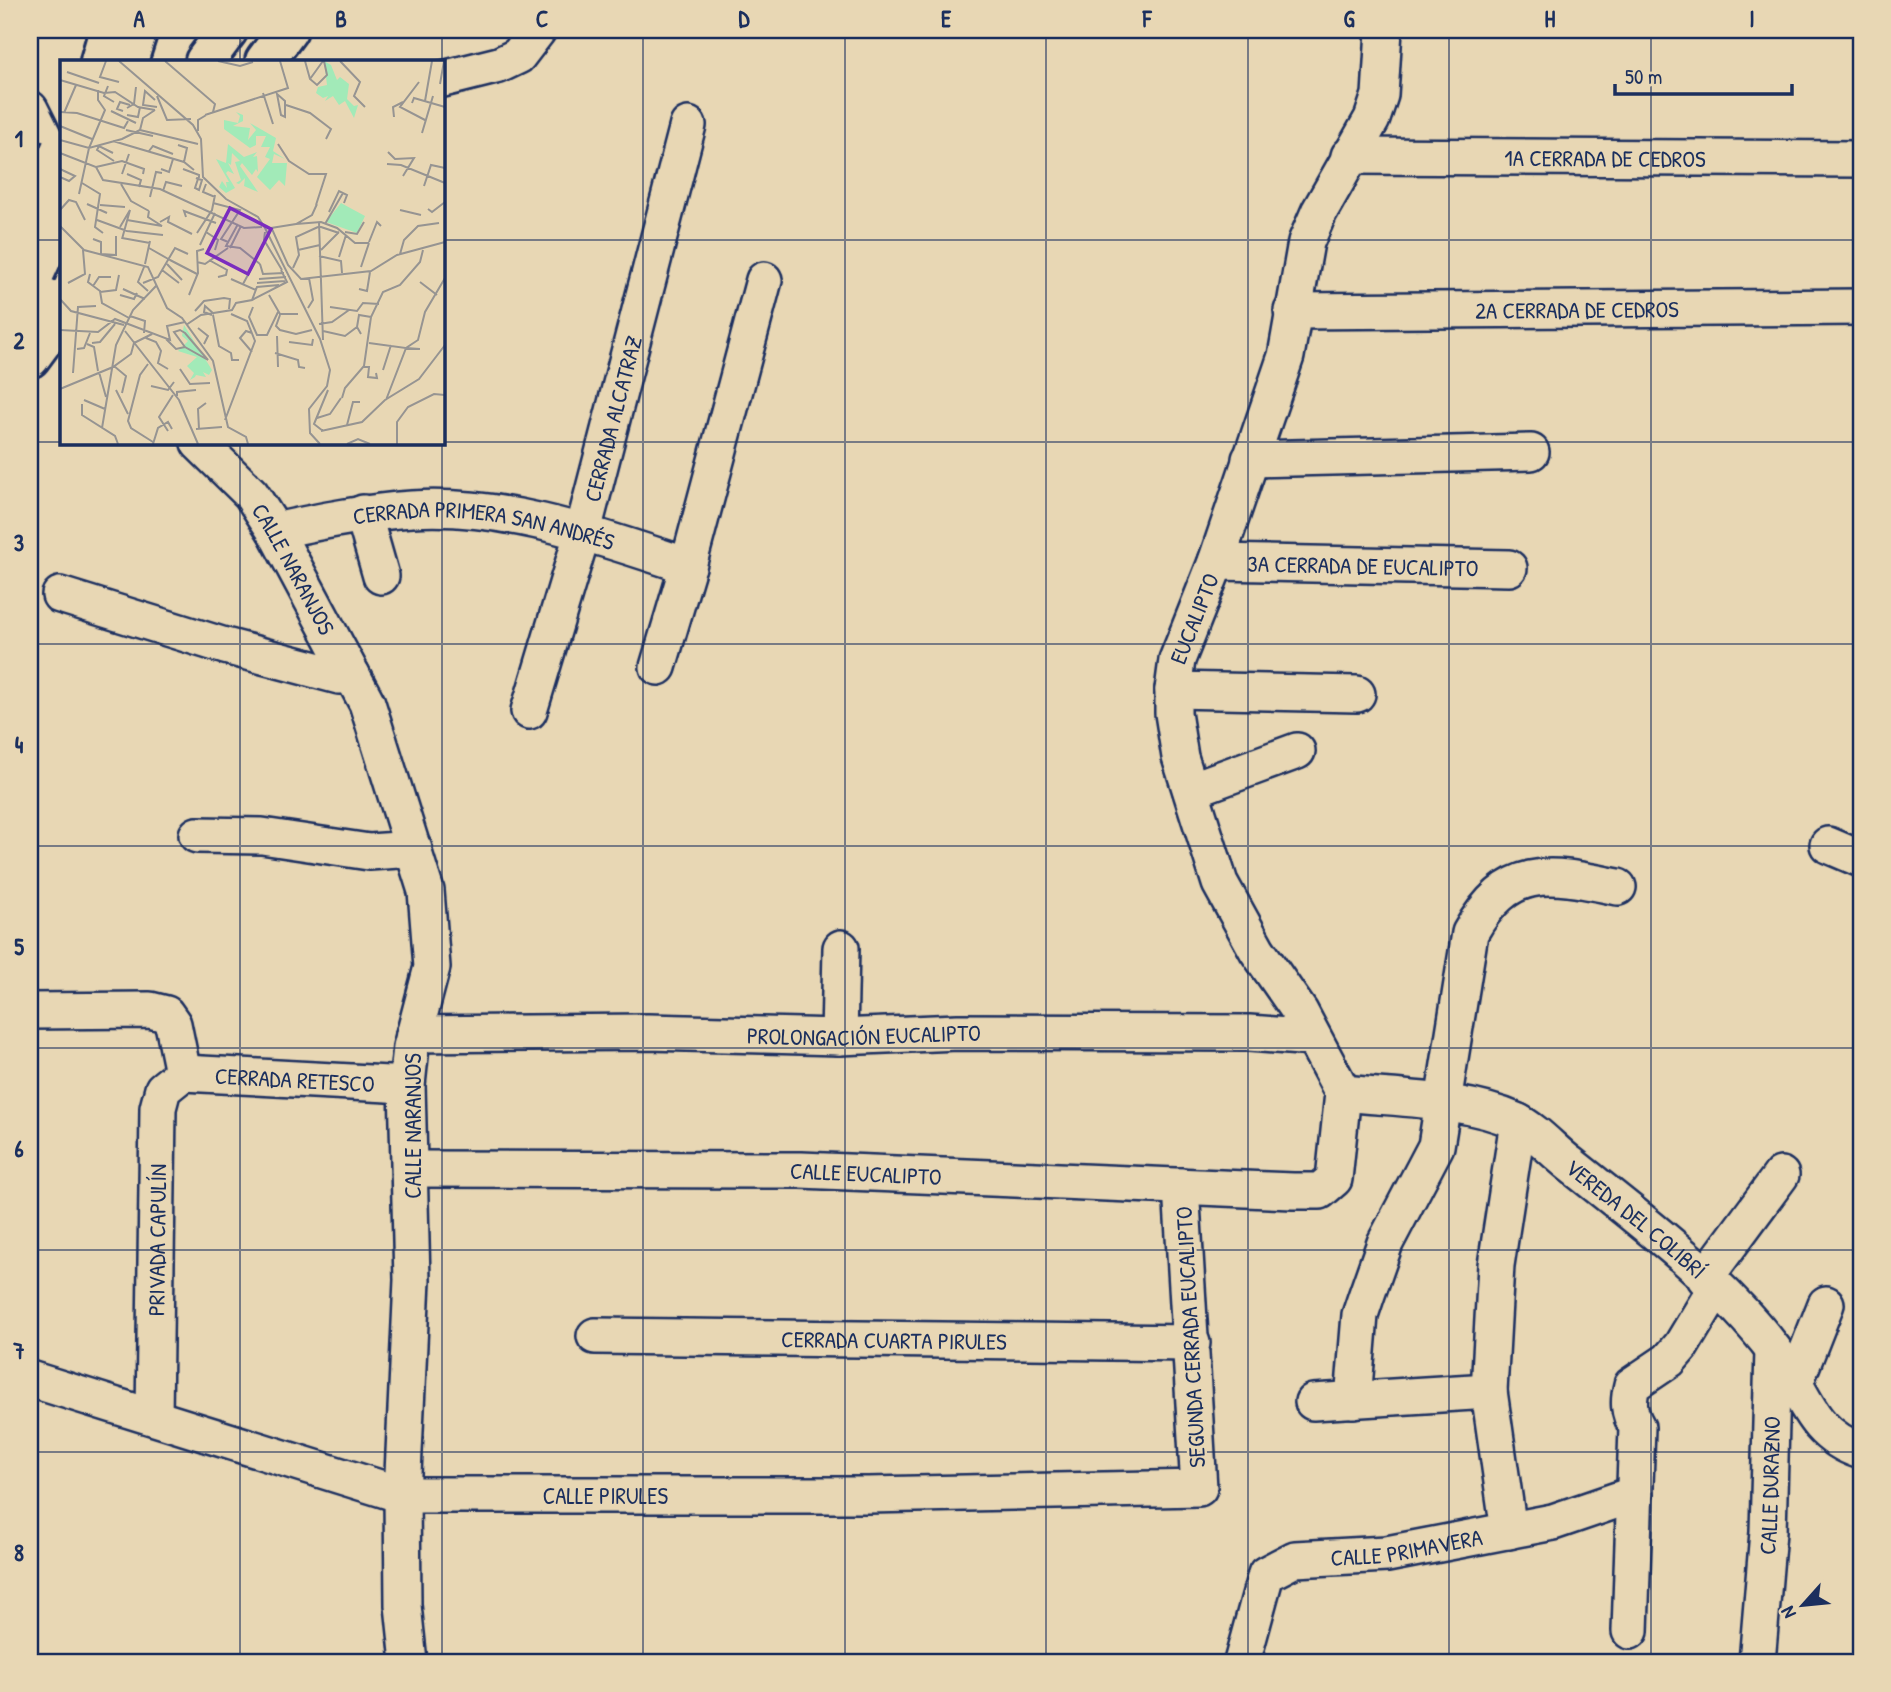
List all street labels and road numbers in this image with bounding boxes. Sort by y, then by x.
street label: 1A CERRADA DE CEDROS [1504,141,1706,174]
street label: 2A CERRADA DE CEDROS [1475,293,1679,325]
street label: CERRADA ALCATRAZ [576,332,648,505]
street label: CERRADA PRIMERA SAN ANDRÉS [351,493,619,557]
street label: CALLE NARANJOS [245,497,343,640]
street label: 3A CERRADA DE EUCALIPTO [1247,547,1479,583]
street label: EUCALIPTO [1162,568,1226,668]
street label: PROLONGACIÓN EUCALIPTO [747,1016,981,1053]
street label: CALLE NARANJOS [397,1053,428,1199]
street label: CERRADA RETESCO [214,1059,376,1099]
street label: VEREDA DEL COLIBRÍ [1560,1151,1713,1285]
street label: CALLE EUCALIPTO [790,1154,942,1191]
street label: PRIVADA CAPULÍN [140,1164,173,1316]
street label: SEGUNDA CERRADA EUCALIPTO [1168,1206,1212,1468]
street label: CERRADA CUARTA PIRULES [781,1323,1007,1356]
street label: CALLE DURAZNO [1751,1416,1787,1556]
street label: CALLE PIRULES [543,1480,668,1511]
street label: CALLE PRIMAVERA [1330,1521,1485,1573]

